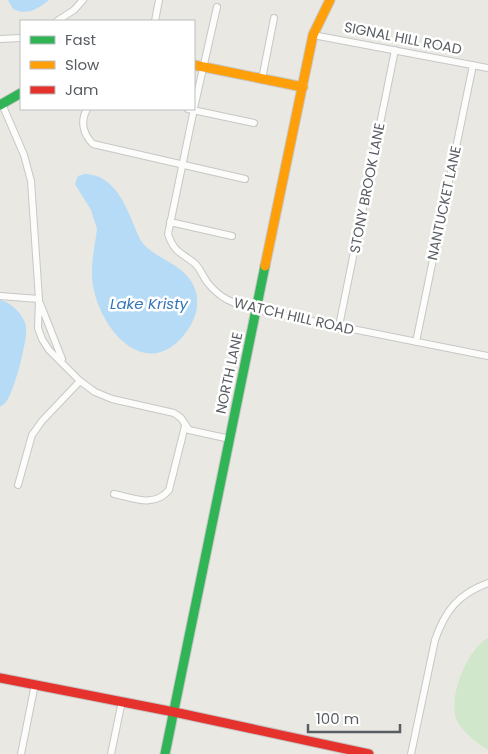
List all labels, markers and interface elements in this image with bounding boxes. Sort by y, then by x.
street label: SIGNAL HILL ROAD [342,17,464,59]
legend [20,20,195,110]
text: Fast [65,29,96,50]
text: Slow [65,54,100,75]
text: Jam [65,79,99,100]
street label: STONY BROOK LANE [345,121,389,255]
street label: NANTUCKET LANE [422,144,466,262]
street label: WATCH HILL ROAD [232,292,356,340]
water label: Lake Kristy [110,293,189,314]
street label: NORTH LANE [211,330,247,416]
scale bar [308,702,400,734]
text: 100 m [316,708,359,729]

